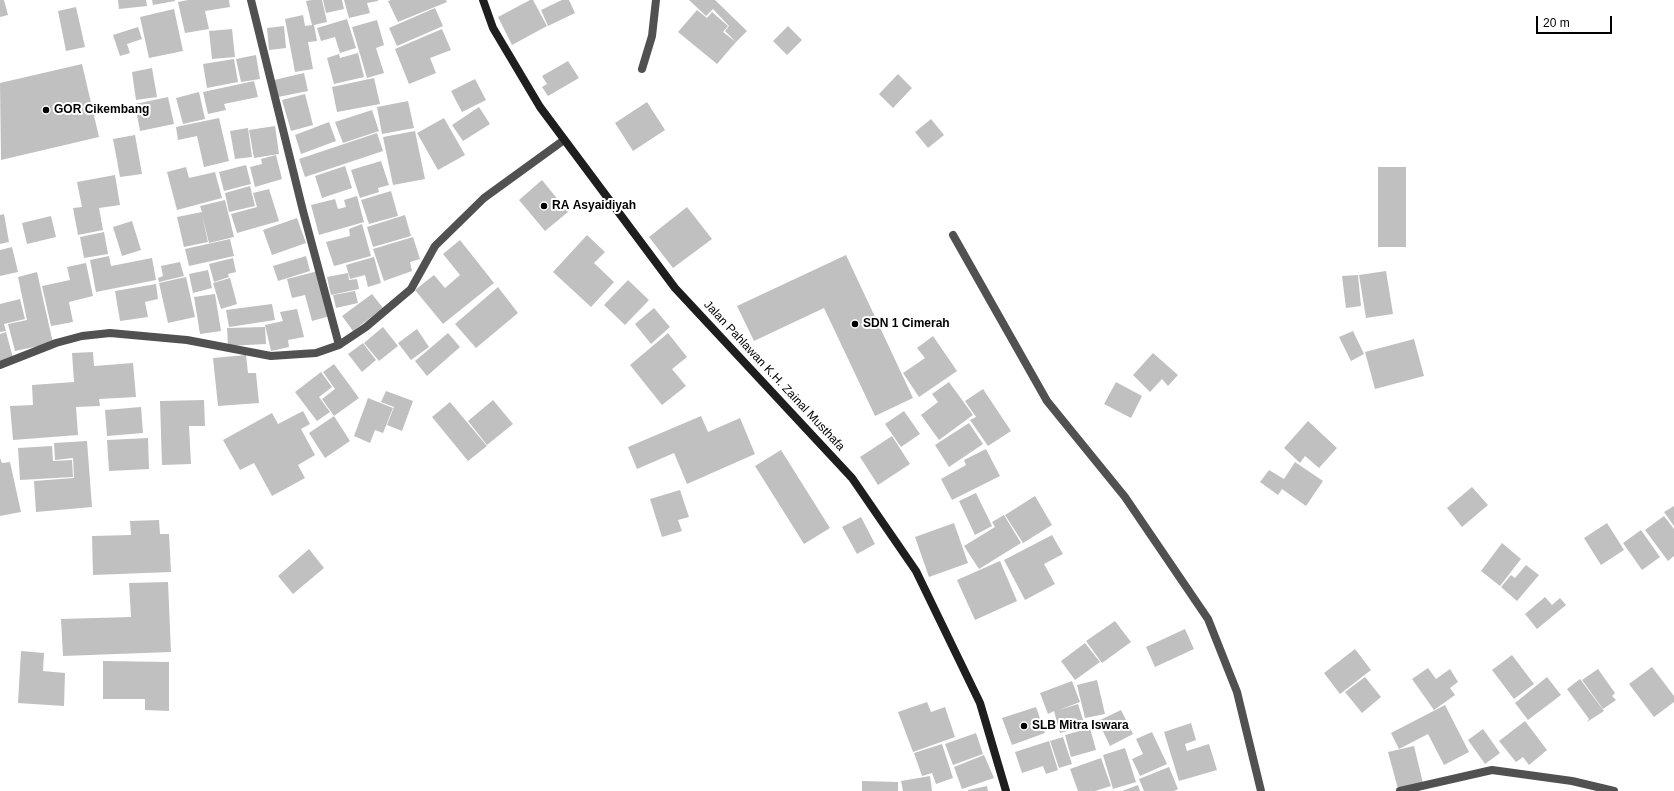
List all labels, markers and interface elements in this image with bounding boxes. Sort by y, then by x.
scale bar [1538,8,1614,34]
text: 20 m [1543,16,1570,30]
place label: GOR Cikembang [54,103,149,117]
marker: GOR Cikembang [41,105,51,115]
place label: RA Asyaidiyah [552,199,636,213]
marker: RA Asyaidiyah [539,201,549,211]
street label: Jalan Pahlawan K.H. Zainal Musthafa [700,298,848,454]
place label: SDN 1 Cimerah [863,317,950,331]
marker: SDN 1 Cimerah [850,319,860,329]
place label: SLB Mitra Iswara [1032,719,1129,733]
marker: SLB Mitra Iswara [1019,721,1029,731]

